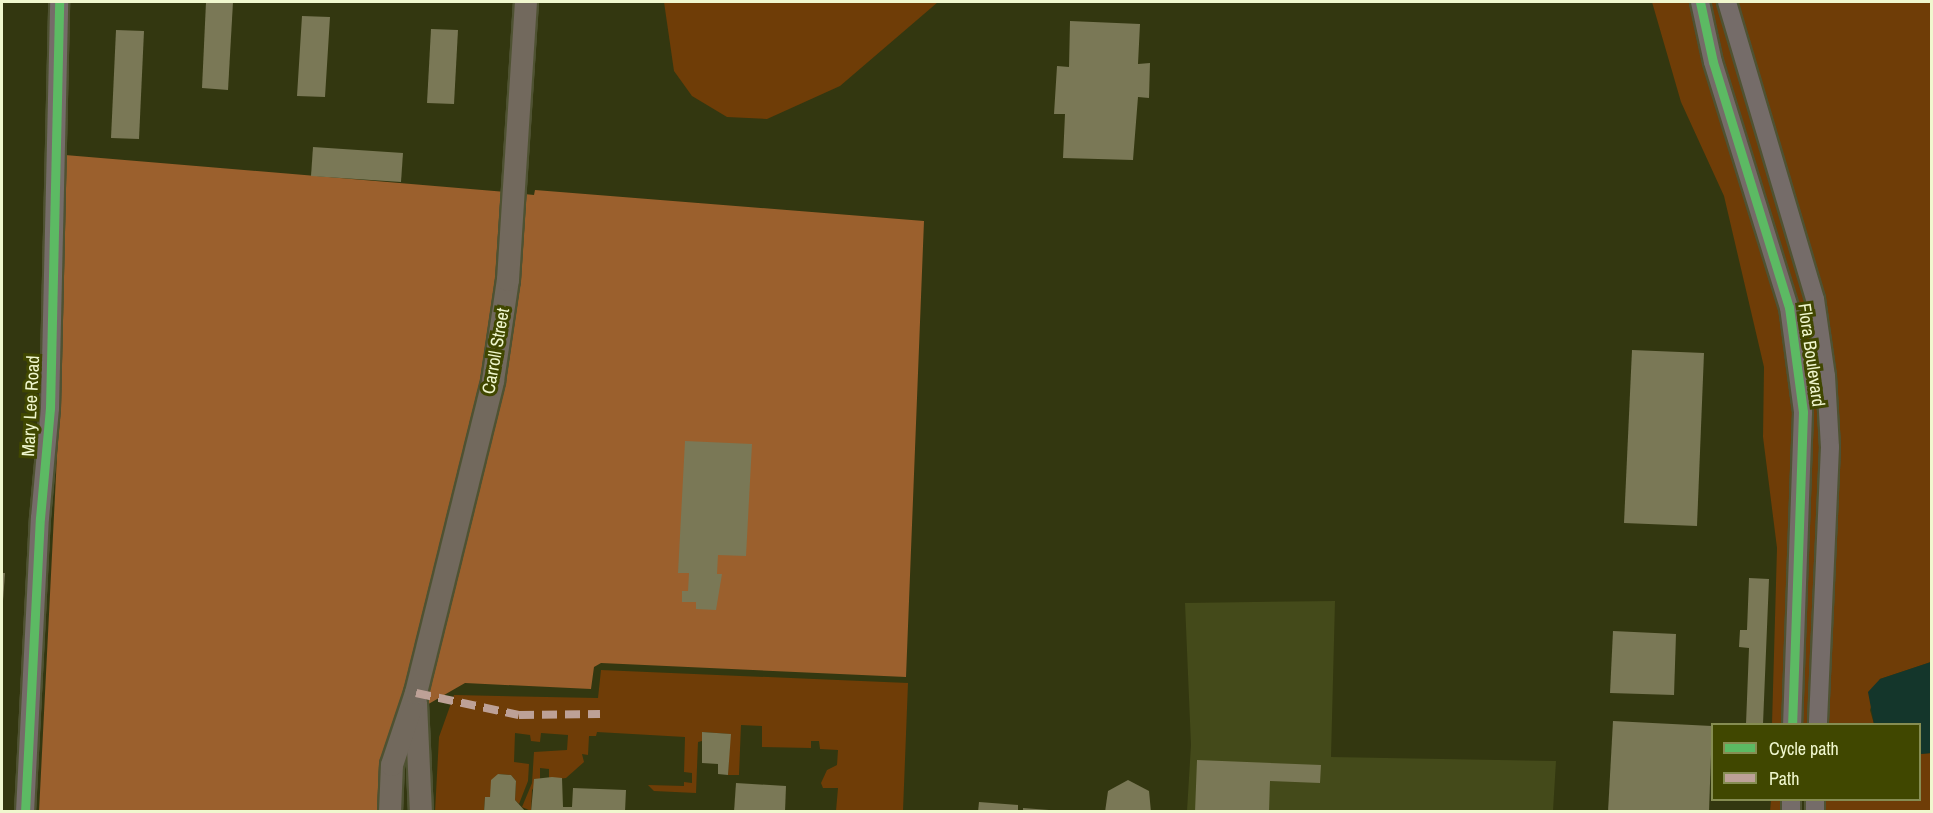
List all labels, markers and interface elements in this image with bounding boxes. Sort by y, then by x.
street label: Flora Boulevard [1793,302,1829,408]
street label: Carroll Street [478,306,514,396]
street label: Mary Lee Road [18,355,44,457]
legend [1711,723,1921,801]
text: Cycle path [1769,736,1839,761]
text: Path [1769,766,1799,791]

